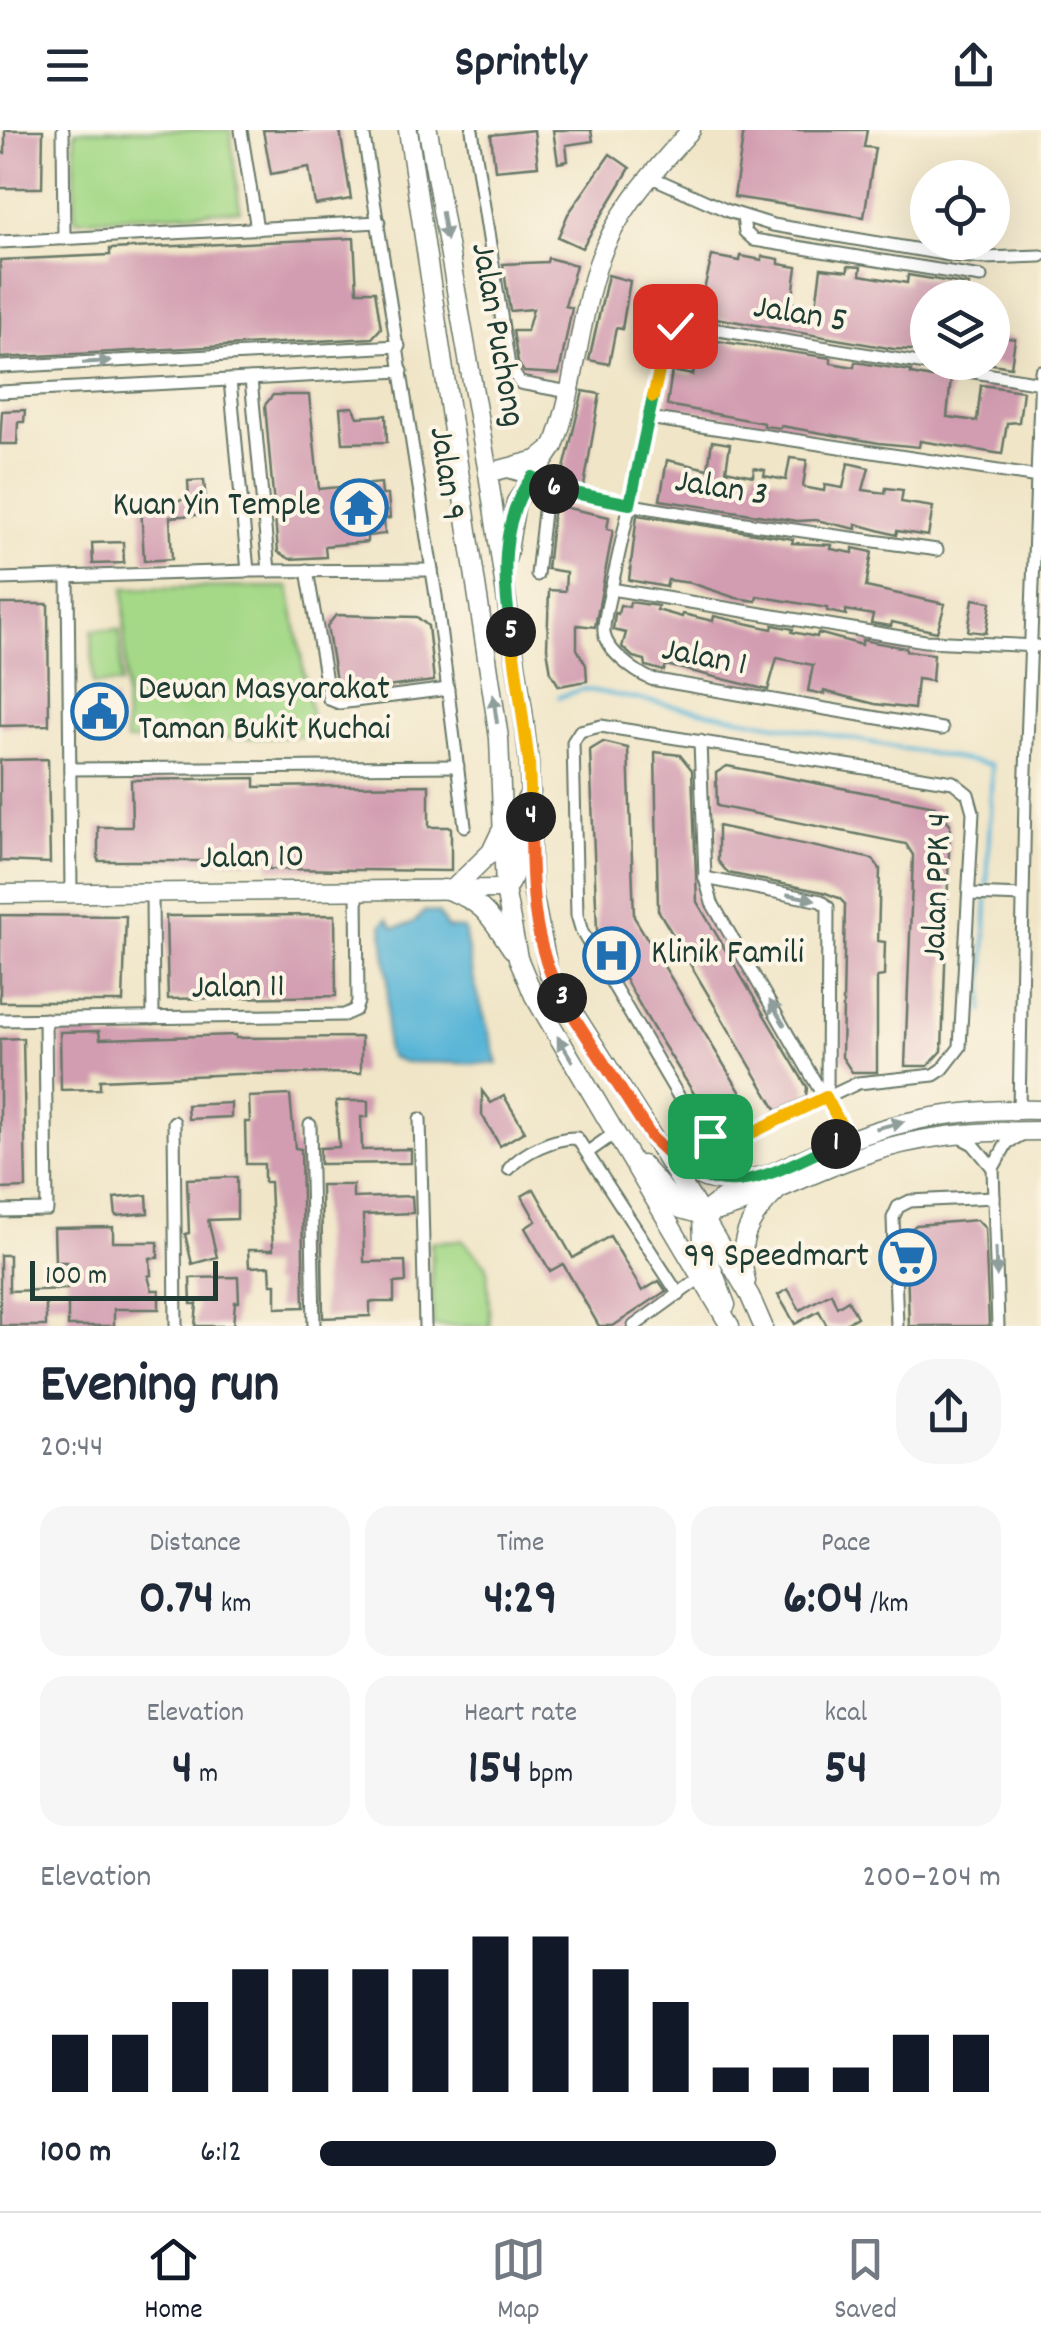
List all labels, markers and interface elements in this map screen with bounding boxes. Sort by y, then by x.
text: Sprintly [455,33,586,97]
icon: menu [40,38,95,93]
icon: share [946,38,1001,93]
map controls [910,160,1010,380]
button: locate [910,160,1010,260]
one-way arrow [437,211,452,242]
street label: Jalan Puchong [455,239,537,431]
button: layers [910,280,1010,380]
pin [633,284,718,369]
street label: Jalan 5 [750,284,850,348]
icon: check [648,299,703,354]
one-way arrow [82,354,114,370]
street label: Jalan 9 [414,424,476,524]
street label: Jalan 3 [671,458,771,522]
pin: 6 [529,464,579,514]
text: 6 [547,469,561,509]
temple icon: Kuan Yin Temple [330,477,390,537]
place label: Kuan Yin Temple [112,482,321,532]
pin: 5 [486,607,536,657]
text: 5 [505,612,517,652]
street label: Jalan 1 [657,626,751,692]
place label: Dewan Masyarakat Taman Bukit Kuchai [138,666,391,756]
public building icon: Dewan Masyarakat Taman Bukit Kuchai [69,681,129,741]
one-way arrow [486,693,502,725]
pin: 4 [506,792,556,842]
text: 4 [525,797,537,837]
street label: Jalan PPK 4 [911,812,967,962]
street label: Jalan 10 [199,833,305,885]
one-way arrow [786,889,817,905]
hospital icon: Klinik Famili [582,925,642,985]
place label: Klinik Famili [651,930,804,980]
street label: Jalan 11 [191,963,285,1015]
pin: 3 [537,973,587,1023]
text: 3 [556,978,568,1018]
one-way arrow [769,999,786,1027]
one-way arrow [557,1035,574,1063]
pin [668,1094,753,1179]
icon: arrive [683,1109,738,1164]
one-way arrow [875,1117,906,1133]
pin: 1 [811,1119,861,1169]
text: 1 [833,1124,839,1164]
supermarket icon: 99 Speedmart [878,1228,938,1288]
place label: 99 Speedmart [684,1233,869,1283]
one-way arrow [989,1246,1005,1278]
scale bar [30,1256,218,1300]
text: 100 m [45,1258,107,1298]
text: Evening run [40,1349,279,1428]
button: share [896,1359,1001,1464]
text: 20:44 [40,1426,103,1472]
text: Distance [149,1525,241,1565]
text: Time [497,1525,544,1565]
text: Pace [821,1525,871,1565]
text: 0.74 [139,1565,214,1637]
text: 4:29 [484,1565,557,1637]
text: 6:04 [783,1565,864,1637]
text: km [214,1586,251,1626]
text: /km [864,1586,909,1626]
text: Elevation [146,1695,244,1735]
text: Heart rate [464,1695,577,1735]
text: kcal [825,1695,867,1735]
text: 4 [172,1735,193,1807]
text: 154 [468,1735,523,1807]
text: 54 [824,1735,868,1807]
text: m [193,1756,218,1796]
text: bpm [523,1756,573,1796]
text: Elevation [40,1856,151,1902]
text: 200–204 m [862,1856,1001,1902]
text: 100 m [40,2131,111,2177]
text: 6:12 [200,2131,242,2177]
tab: Home [144,2232,203,2332]
tab: Map [491,2232,546,2332]
tab: Saved [834,2232,897,2332]

